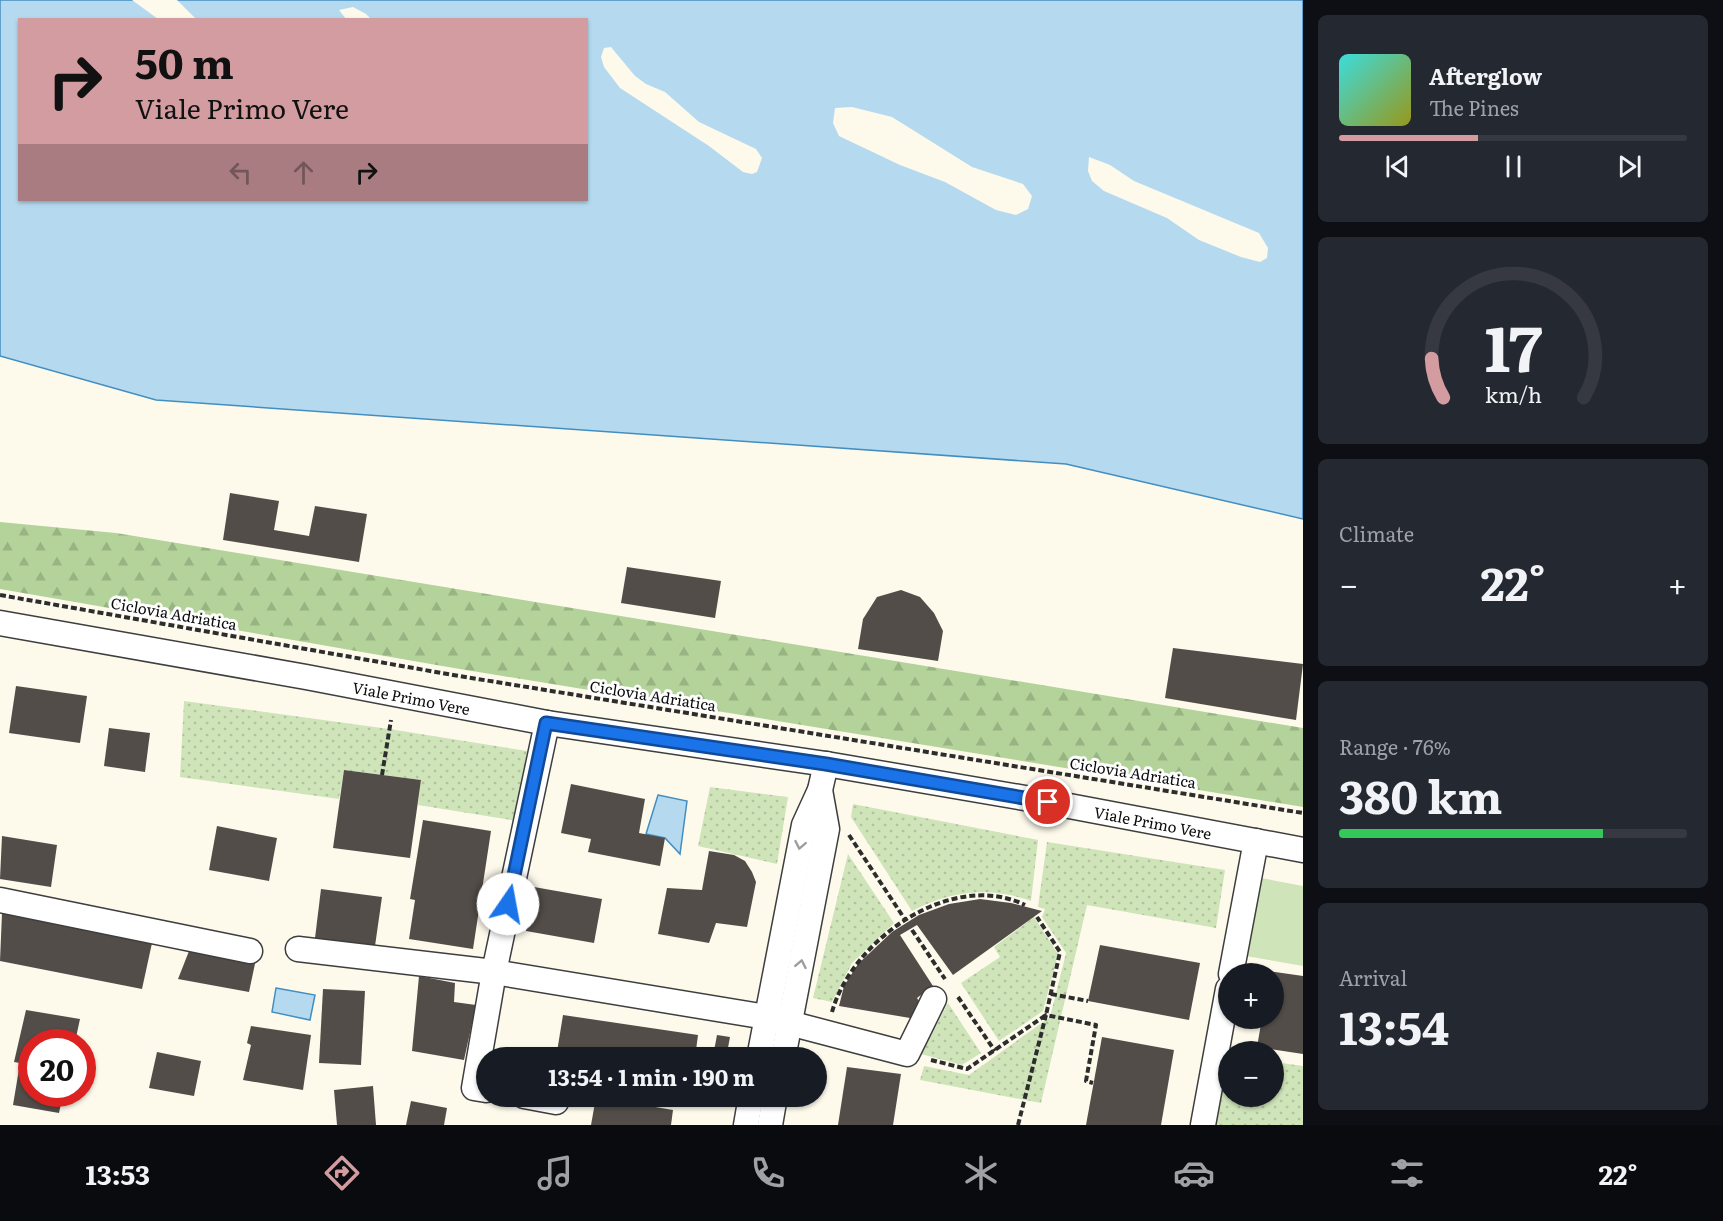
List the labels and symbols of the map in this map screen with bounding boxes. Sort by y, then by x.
street label: Ciclovia Adriatica [109,591,240,636]
street label: Ciclovia Adriatica [588,674,719,716]
street label: Viale Primo Vere [351,675,472,720]
street label: Ciclovia Adriatica [1068,751,1199,793]
pin [1022,776,1073,827]
street label: Viale Primo Vere [1092,799,1214,844]
one-way arrow [794,839,807,849]
position arrow [476,872,540,936]
one-way arrow [794,959,807,969]
speed limit sign: 20 [18,1029,96,1107]

